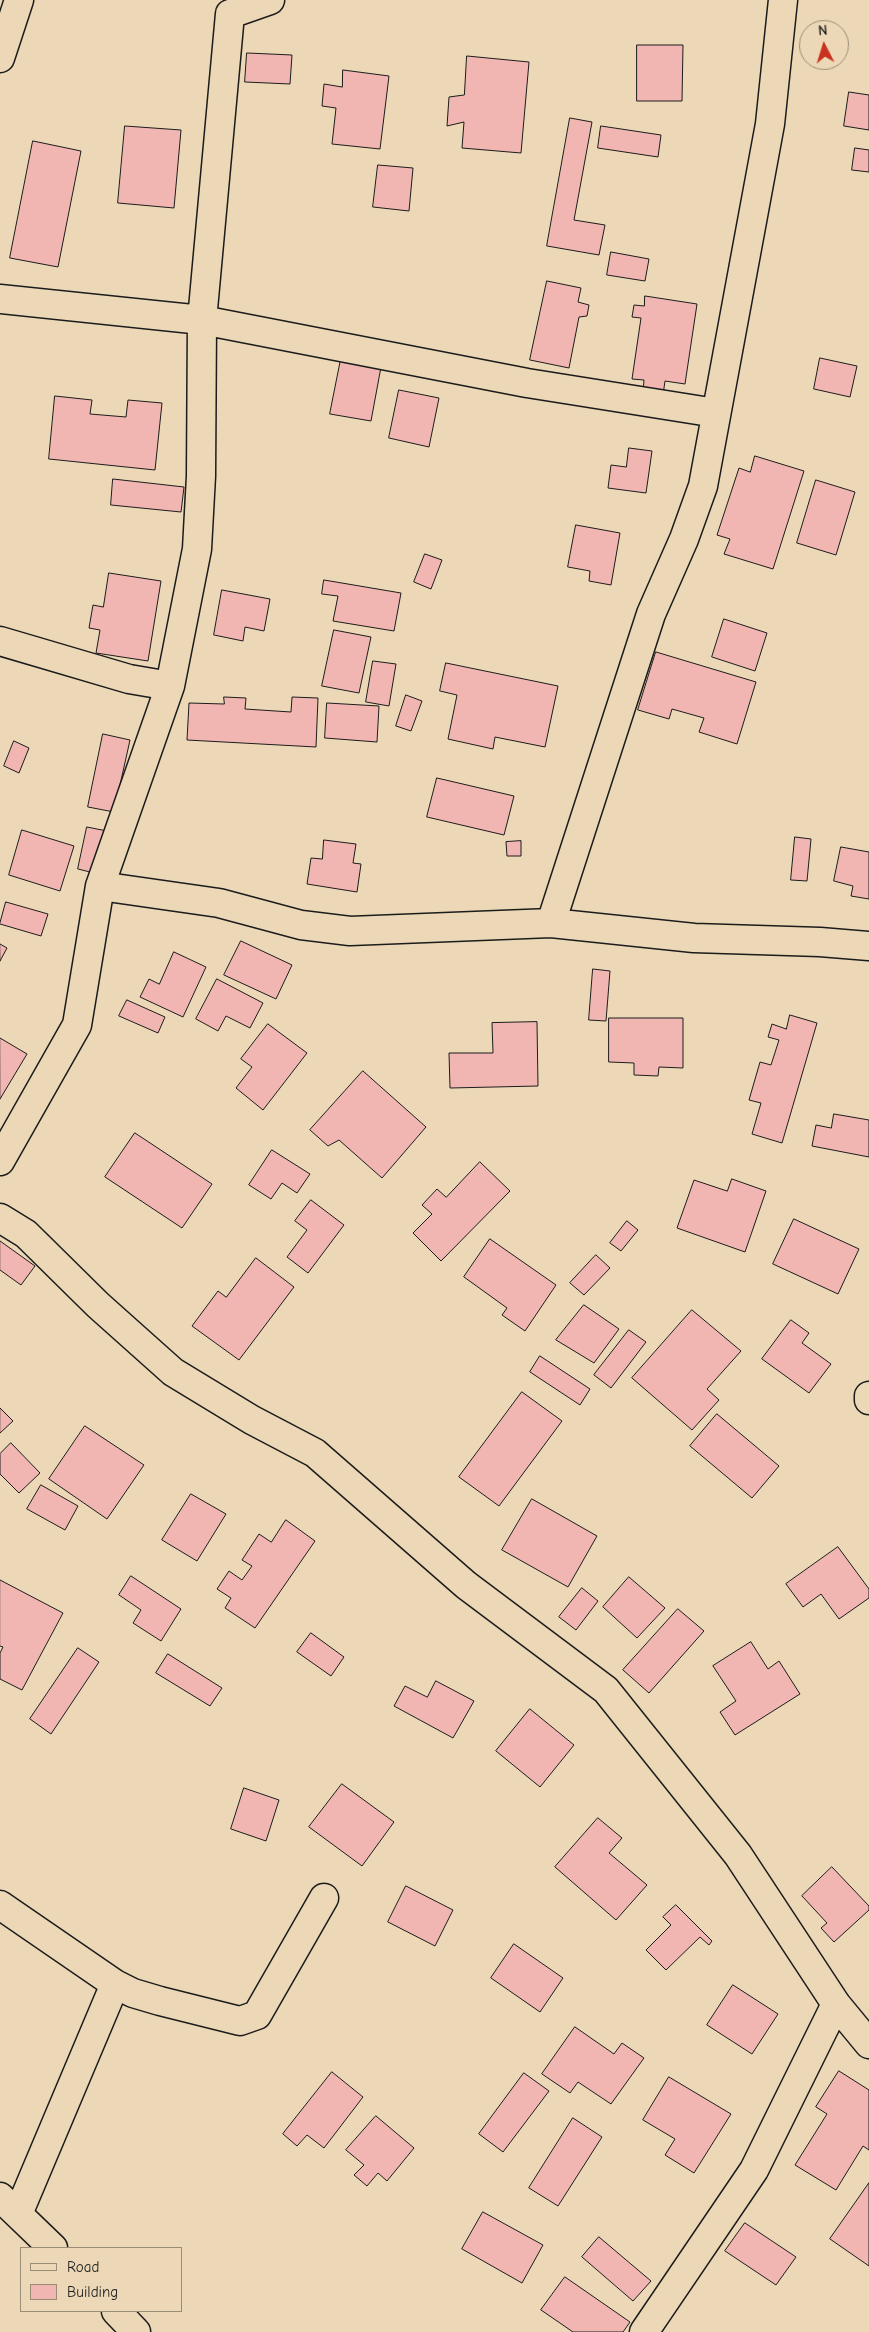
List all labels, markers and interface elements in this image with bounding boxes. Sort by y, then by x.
north arrow [799,20,849,70]
text: N [817,22,828,39]
legend [20,2247,182,2312]
text: Road [67,2258,99,2276]
text: Building [67,2283,118,2301]

